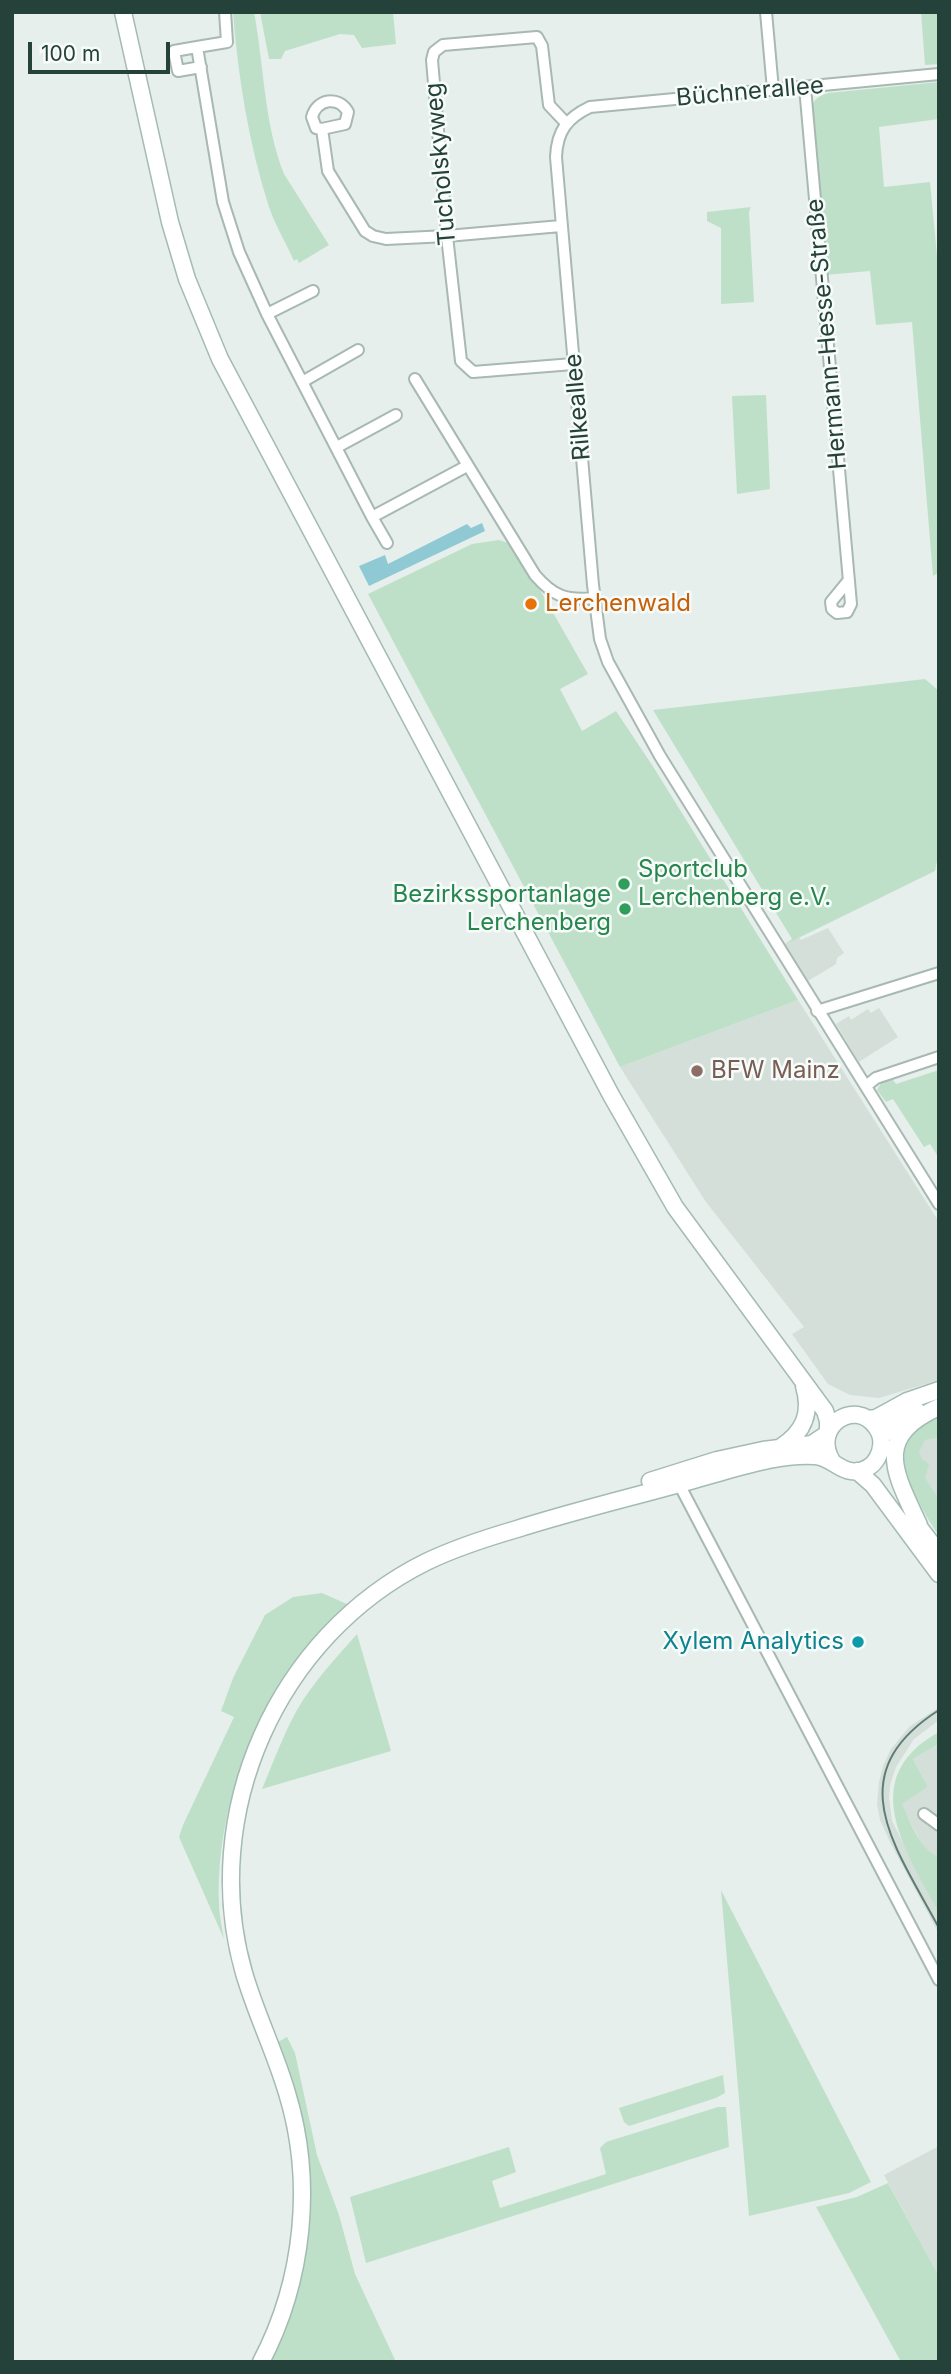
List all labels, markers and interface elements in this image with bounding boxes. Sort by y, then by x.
scale bar [32,28,173,72]
text: 100 m [41,41,100,66]
street label: Büchnerallee [675,71,825,113]
street label: Tucholskyweg [420,81,462,247]
street label: Hermann-Hesse-Straße [801,197,853,471]
street label: Rilkeallee [559,352,597,462]
place label: Lerchenwald [545,590,691,618]
marker: Lerchenwald [523,596,539,612]
place label: Sportclub Lerchenberg e.V. [638,856,831,912]
marker: Sportclub Lerchenberg e.V. [616,876,632,892]
place label: Bezirkssportanlage Lerchenberg [393,881,611,937]
marker: Bezirkssportanlage Lerchenberg [617,901,633,917]
place label: BFW Mainz [711,1057,840,1085]
marker: BFW Mainz [689,1063,705,1079]
place label: Xylem Analytics [662,1628,844,1656]
marker: Xylem Analytics [850,1634,866,1650]

